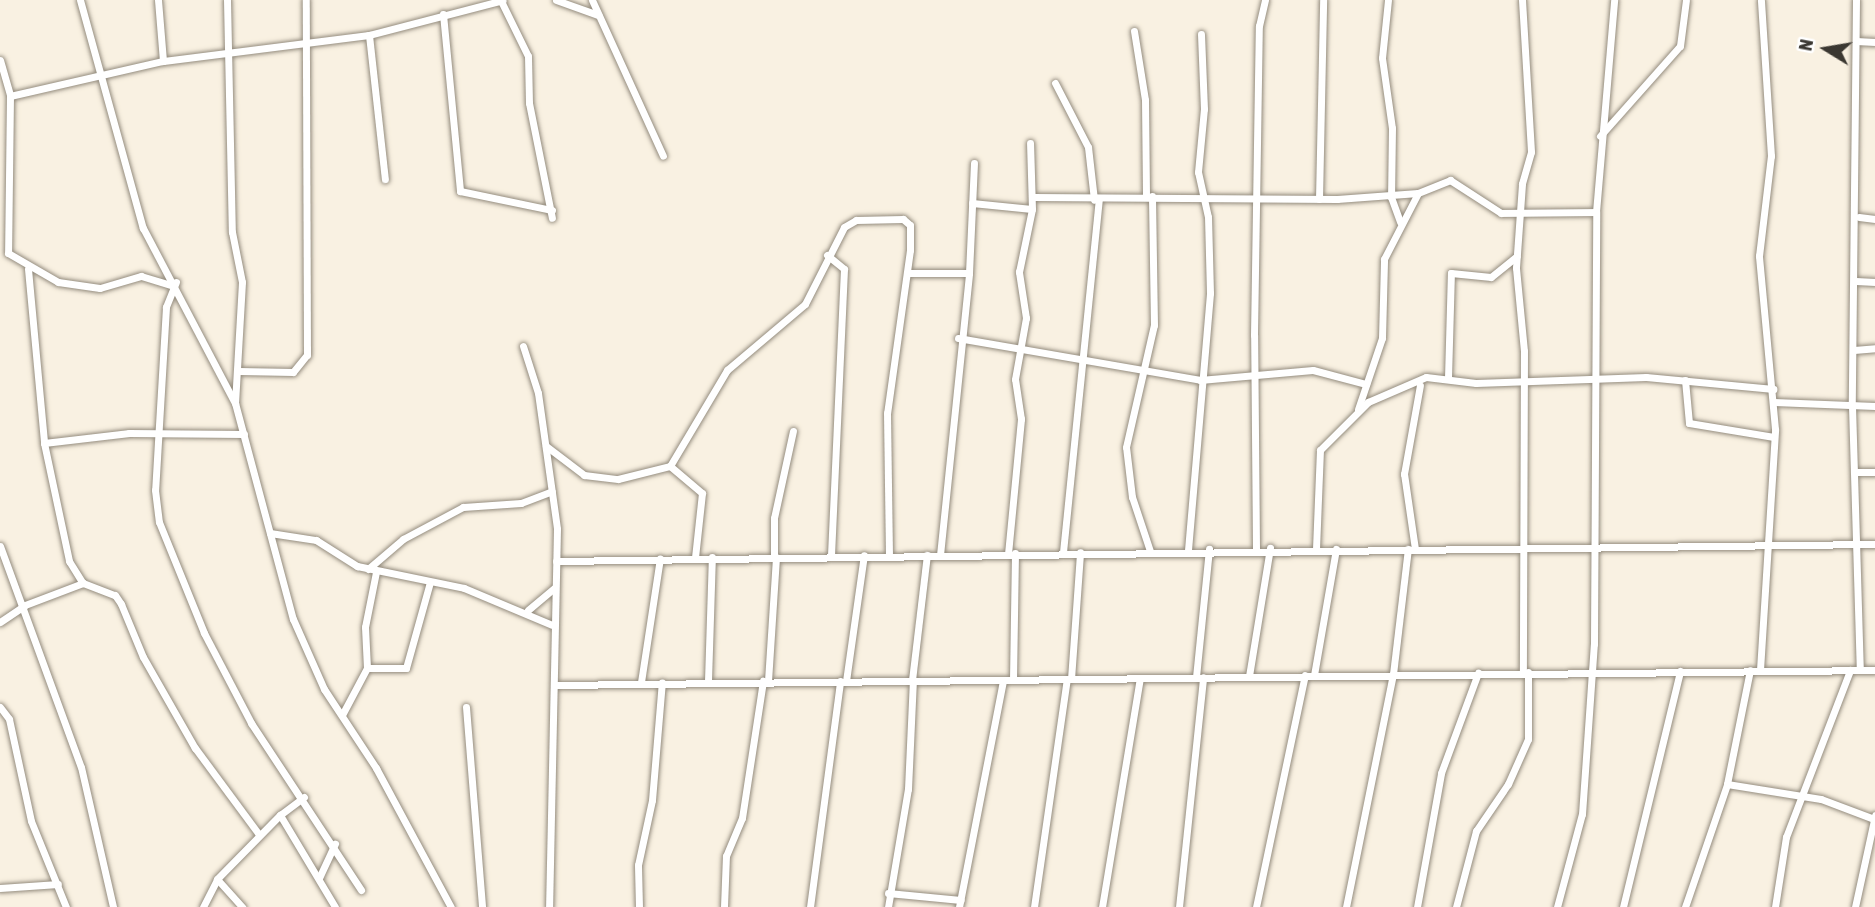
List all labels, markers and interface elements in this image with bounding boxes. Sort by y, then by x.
north arrow [1791,14,1861,84]
text: N [1794,37,1817,53]

